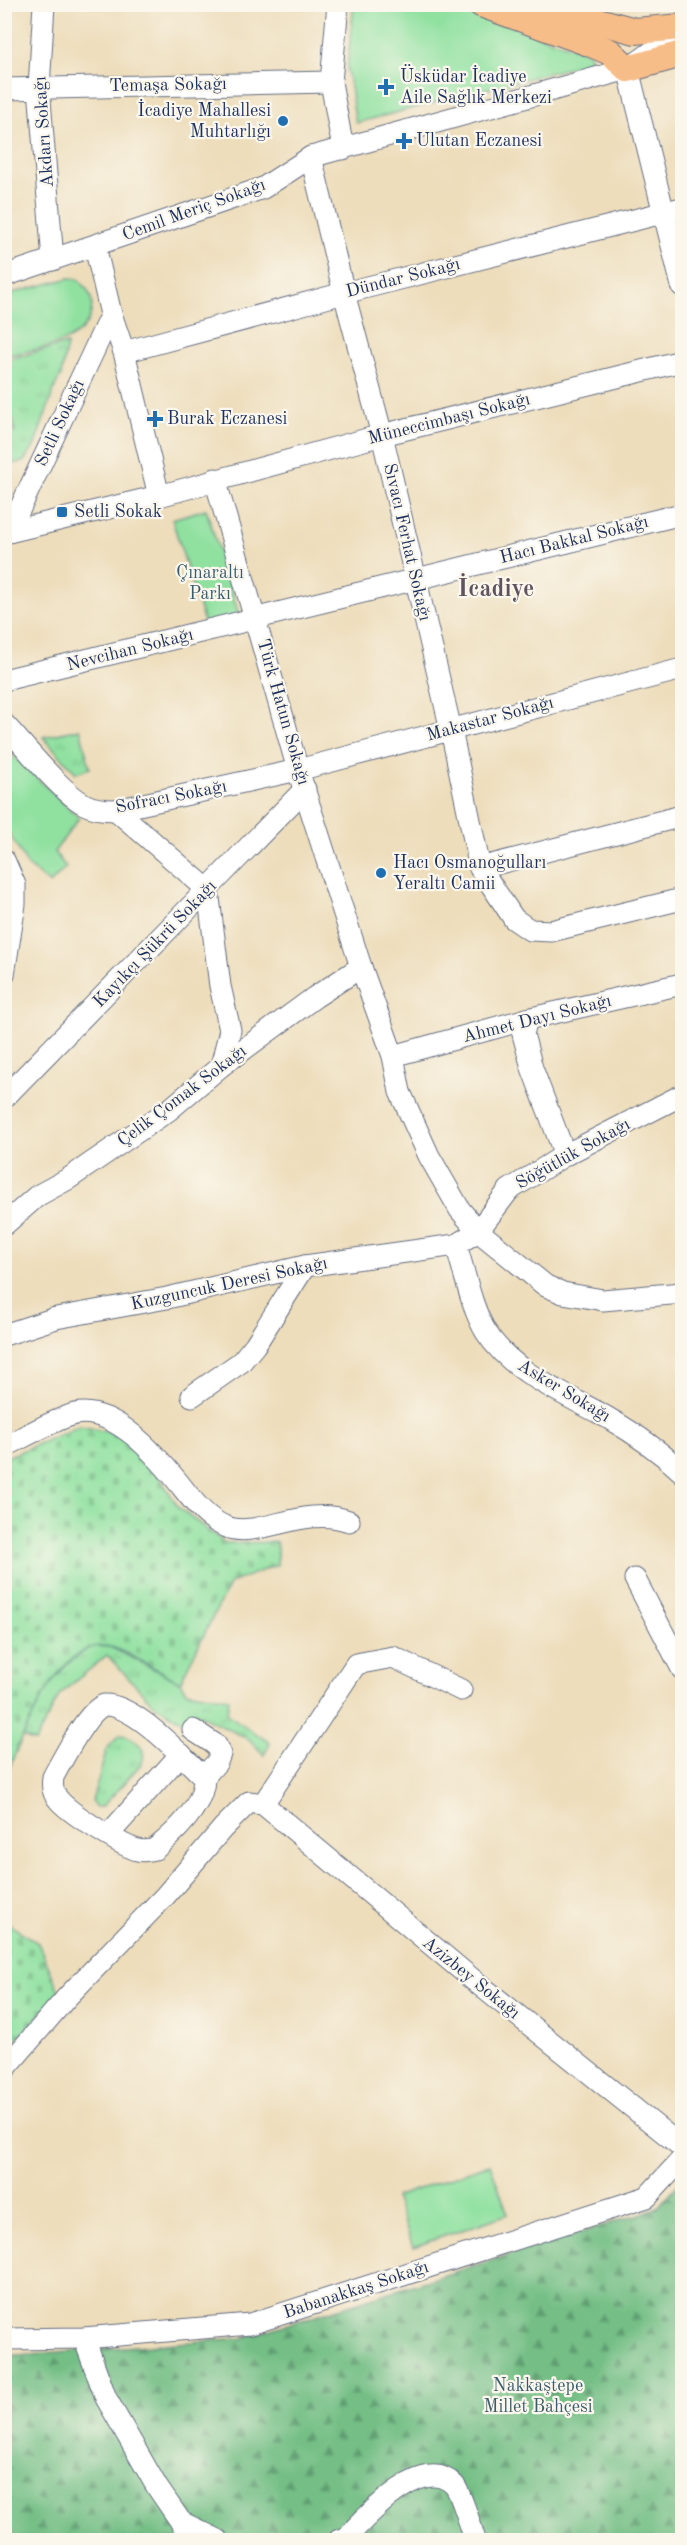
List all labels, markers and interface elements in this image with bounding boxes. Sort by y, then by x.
place label: Üsküdar İcadiye Aile Sağlık Merkezi [400,64,552,107]
street label: Temaşa Sokağı [109,75,227,95]
street label: Akdarı Sokağı [31,76,57,188]
marker: Üsküdar İcadiye Aile Sağlık Merkezi [377,78,395,96]
place label: İcadiye Mahallesi Muhtarlığı [138,99,271,141]
marker: İcadiye Mahallesi Muhtarlığı [276,114,290,128]
place label: Ulutan Eczanesi [416,132,542,150]
marker: Ulutan Eczanesi [397,134,411,148]
street label: Cemil Meriç Sokağı [120,176,268,244]
street label: Dündar Sokağı [344,255,462,301]
street label: Setli Sokağı [32,377,88,469]
street label: Müneccimbaşı Sokağı [366,390,532,448]
place label: Burak Eczanesi [167,410,288,428]
marker: Burak Eczanesi [148,412,162,426]
street label: Sıvacı Ferhat Sokağı [380,461,434,623]
place label: Setli Sokak [74,503,162,521]
marker: Setli Sokak [55,505,69,519]
street label: Hacı Bakkal Sokağı [498,513,650,567]
park label: Çınaraltı Parkı [176,564,244,603]
district label: İcadiye [458,573,534,602]
street label: Nevcihan Sokağı [65,626,195,674]
street label: Türk Hatun Sokağı [254,637,312,787]
street label: Makastar Sokağı [425,693,556,745]
street label: Sofracı Sokağı [114,777,228,817]
place label: Hacı Osmanoğulları Yeraltı Camii [393,854,546,893]
marker: Hacı Osmanoğulları Yeraltı Camii [374,866,388,880]
street label: Kayıkçı Şükrü Sokağı [90,877,220,1011]
street label: Ahmet Dayı Sokağı [461,992,613,1046]
street label: Çelik Çomak Sokağı [114,1042,250,1150]
street label: Söğütlük Sokağı [513,1115,633,1193]
street label: Kuzguncuk Deresi Sokağı [129,1254,329,1314]
street label: Asker Sokağı [515,1356,614,1426]
street label: Azizbey Sokağı [419,1933,523,2023]
street label: Babanakkaş Sokağı [281,2258,431,2322]
park label: Nakkaştepe Millet Bahçesi [483,2377,593,2416]

